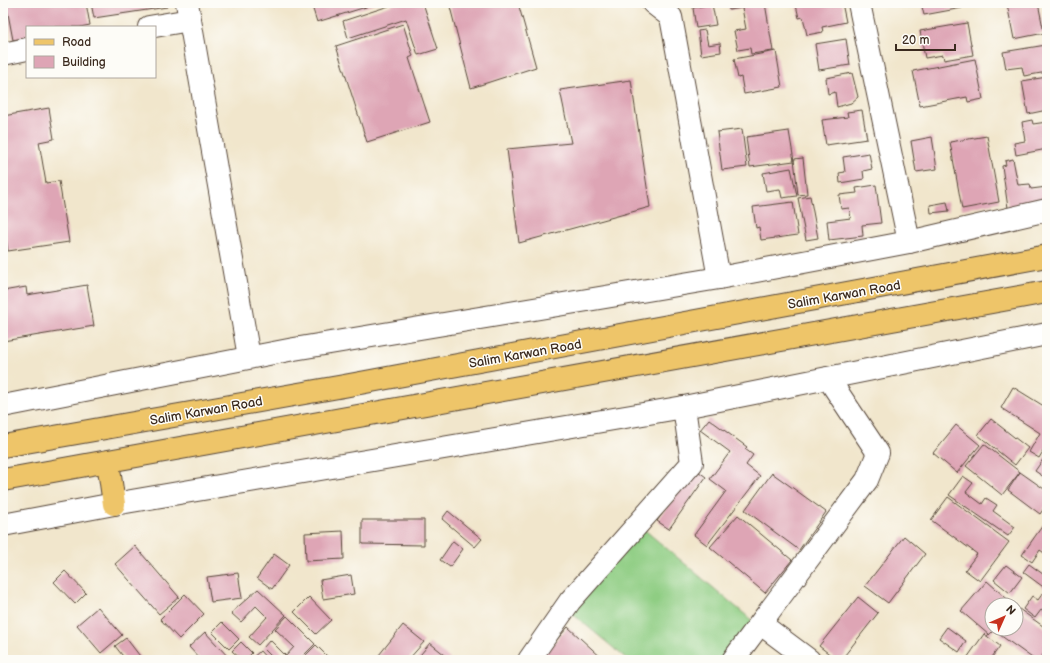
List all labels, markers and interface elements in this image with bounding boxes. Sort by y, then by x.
legend [26,26,156,78]
scale bar [896,26,955,52]
text: 20 m [902,33,929,48]
text: Road [62,35,91,50]
text: Building [62,55,106,70]
street label: Salim Karwan Road [787,277,902,313]
street label: Salim Karwan Road [468,336,583,372]
street label: Salim Karwan Road [149,393,264,429]
north arrow [984,597,1024,637]
text: N [1003,603,1018,618]

